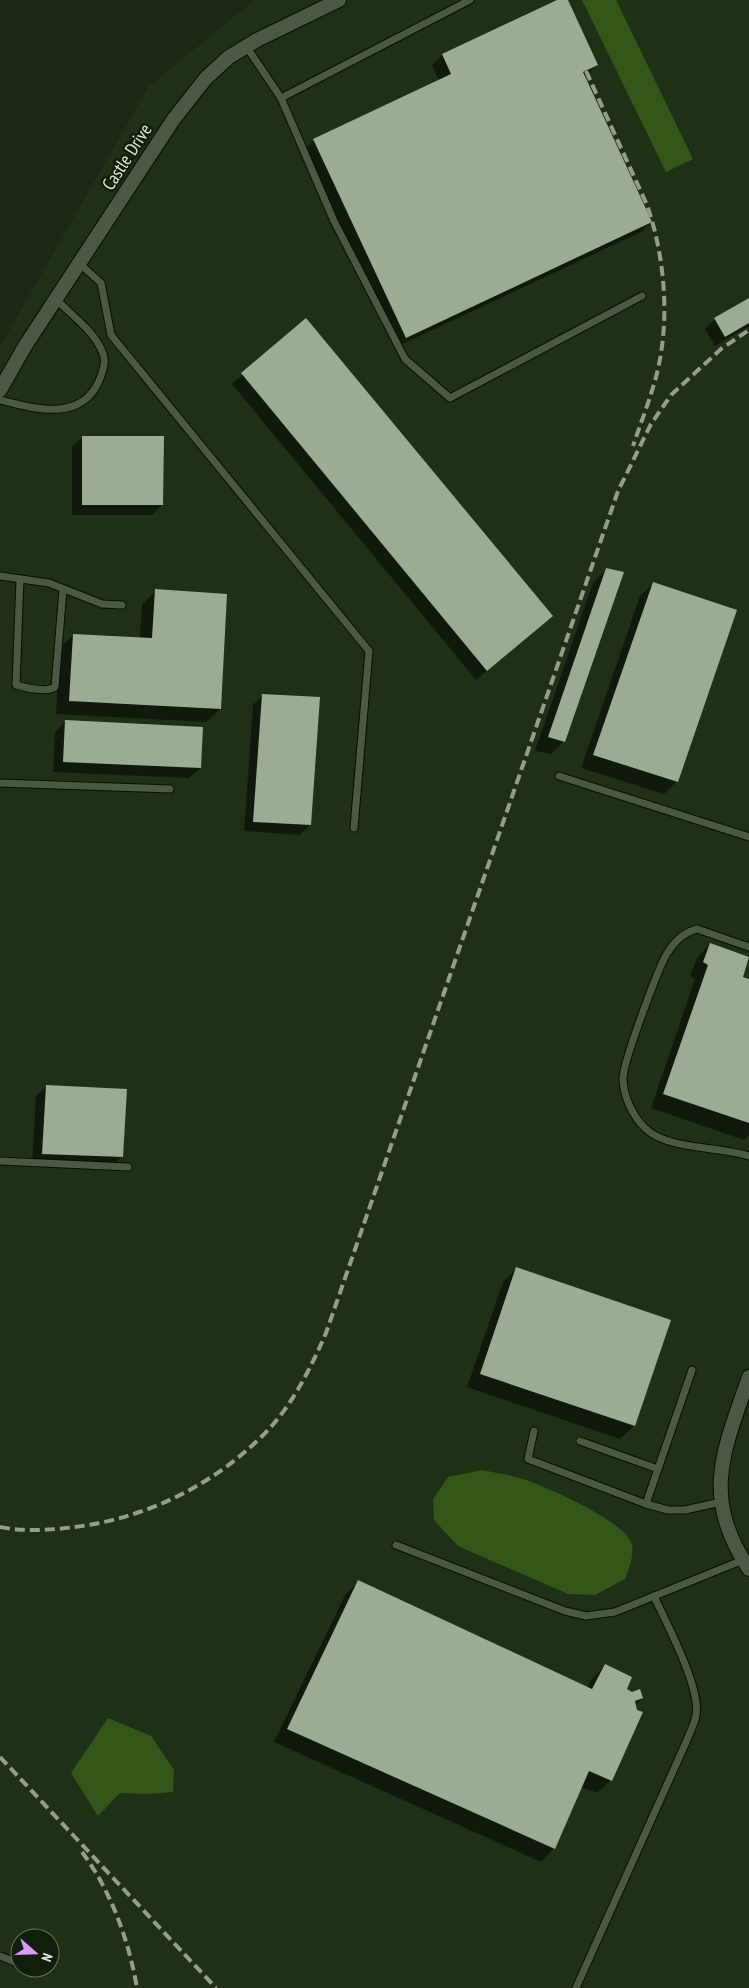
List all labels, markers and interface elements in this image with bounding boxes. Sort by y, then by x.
street label: Castle Drive [97,119,156,194]
north arrow [10,1928,60,1978]
text: N [37,1951,57,1964]

